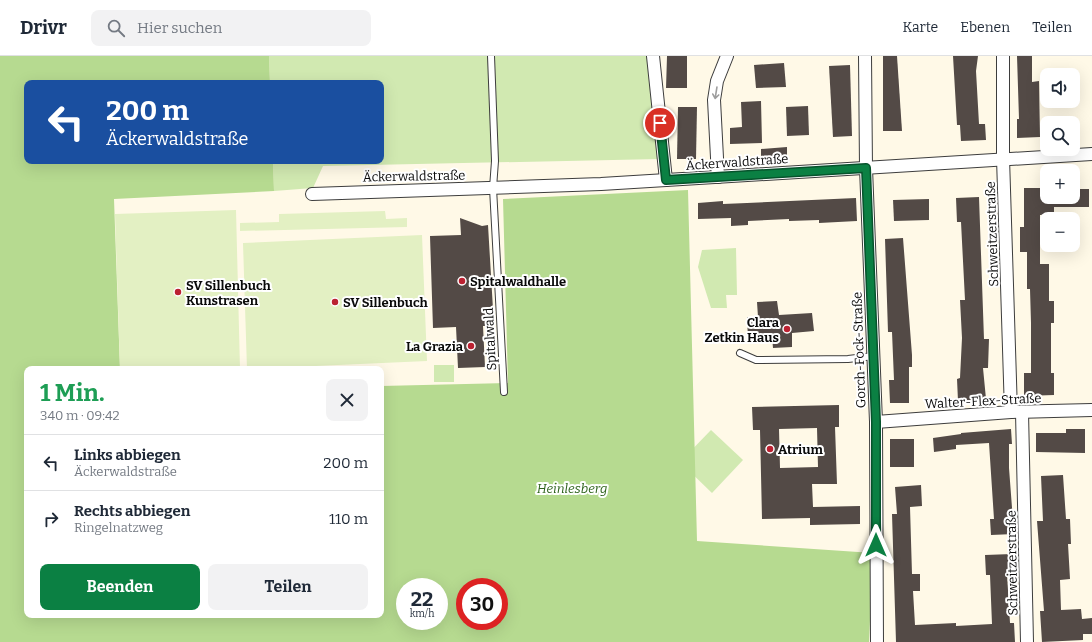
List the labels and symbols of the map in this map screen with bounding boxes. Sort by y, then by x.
one-way arrow [711,86,719,99]
pin [643,106,677,140]
street label: Äckerwaldstraße [685,151,789,173]
street label: Äckerwaldstraße [362,168,466,184]
street label: Schweitzerstraße [983,181,1001,287]
place label: Spitalwaldhalle [470,274,566,289]
marker: Spitalwaldhalle [457,276,467,286]
place label: SV Sillenbuch Kunstrasen [186,278,272,308]
marker: SV Sillenbuch Kunstrasen [173,287,183,297]
street label: Gorch-Fock-Straße [849,292,869,408]
place label: SV Sillenbuch [343,295,429,310]
marker: SV Sillenbuch [330,297,340,307]
street label: Spitalwald [481,307,499,371]
place label: Clara Zetkin Haus [704,315,780,345]
marker: Clara Zetkin Haus [782,324,792,334]
place label: La Grazia [406,339,464,354]
marker: La Grazia [466,341,476,351]
street label: Walter-Flex-Straße [924,390,1042,412]
place label: Atrium [778,442,823,457]
marker: Atrium [765,444,775,454]
park label: Heinlesberg [537,481,607,496]
street label: Schweitzerstraße [1004,510,1020,616]
position arrow [855,524,897,566]
speed limit sign: 30 [456,578,508,630]

